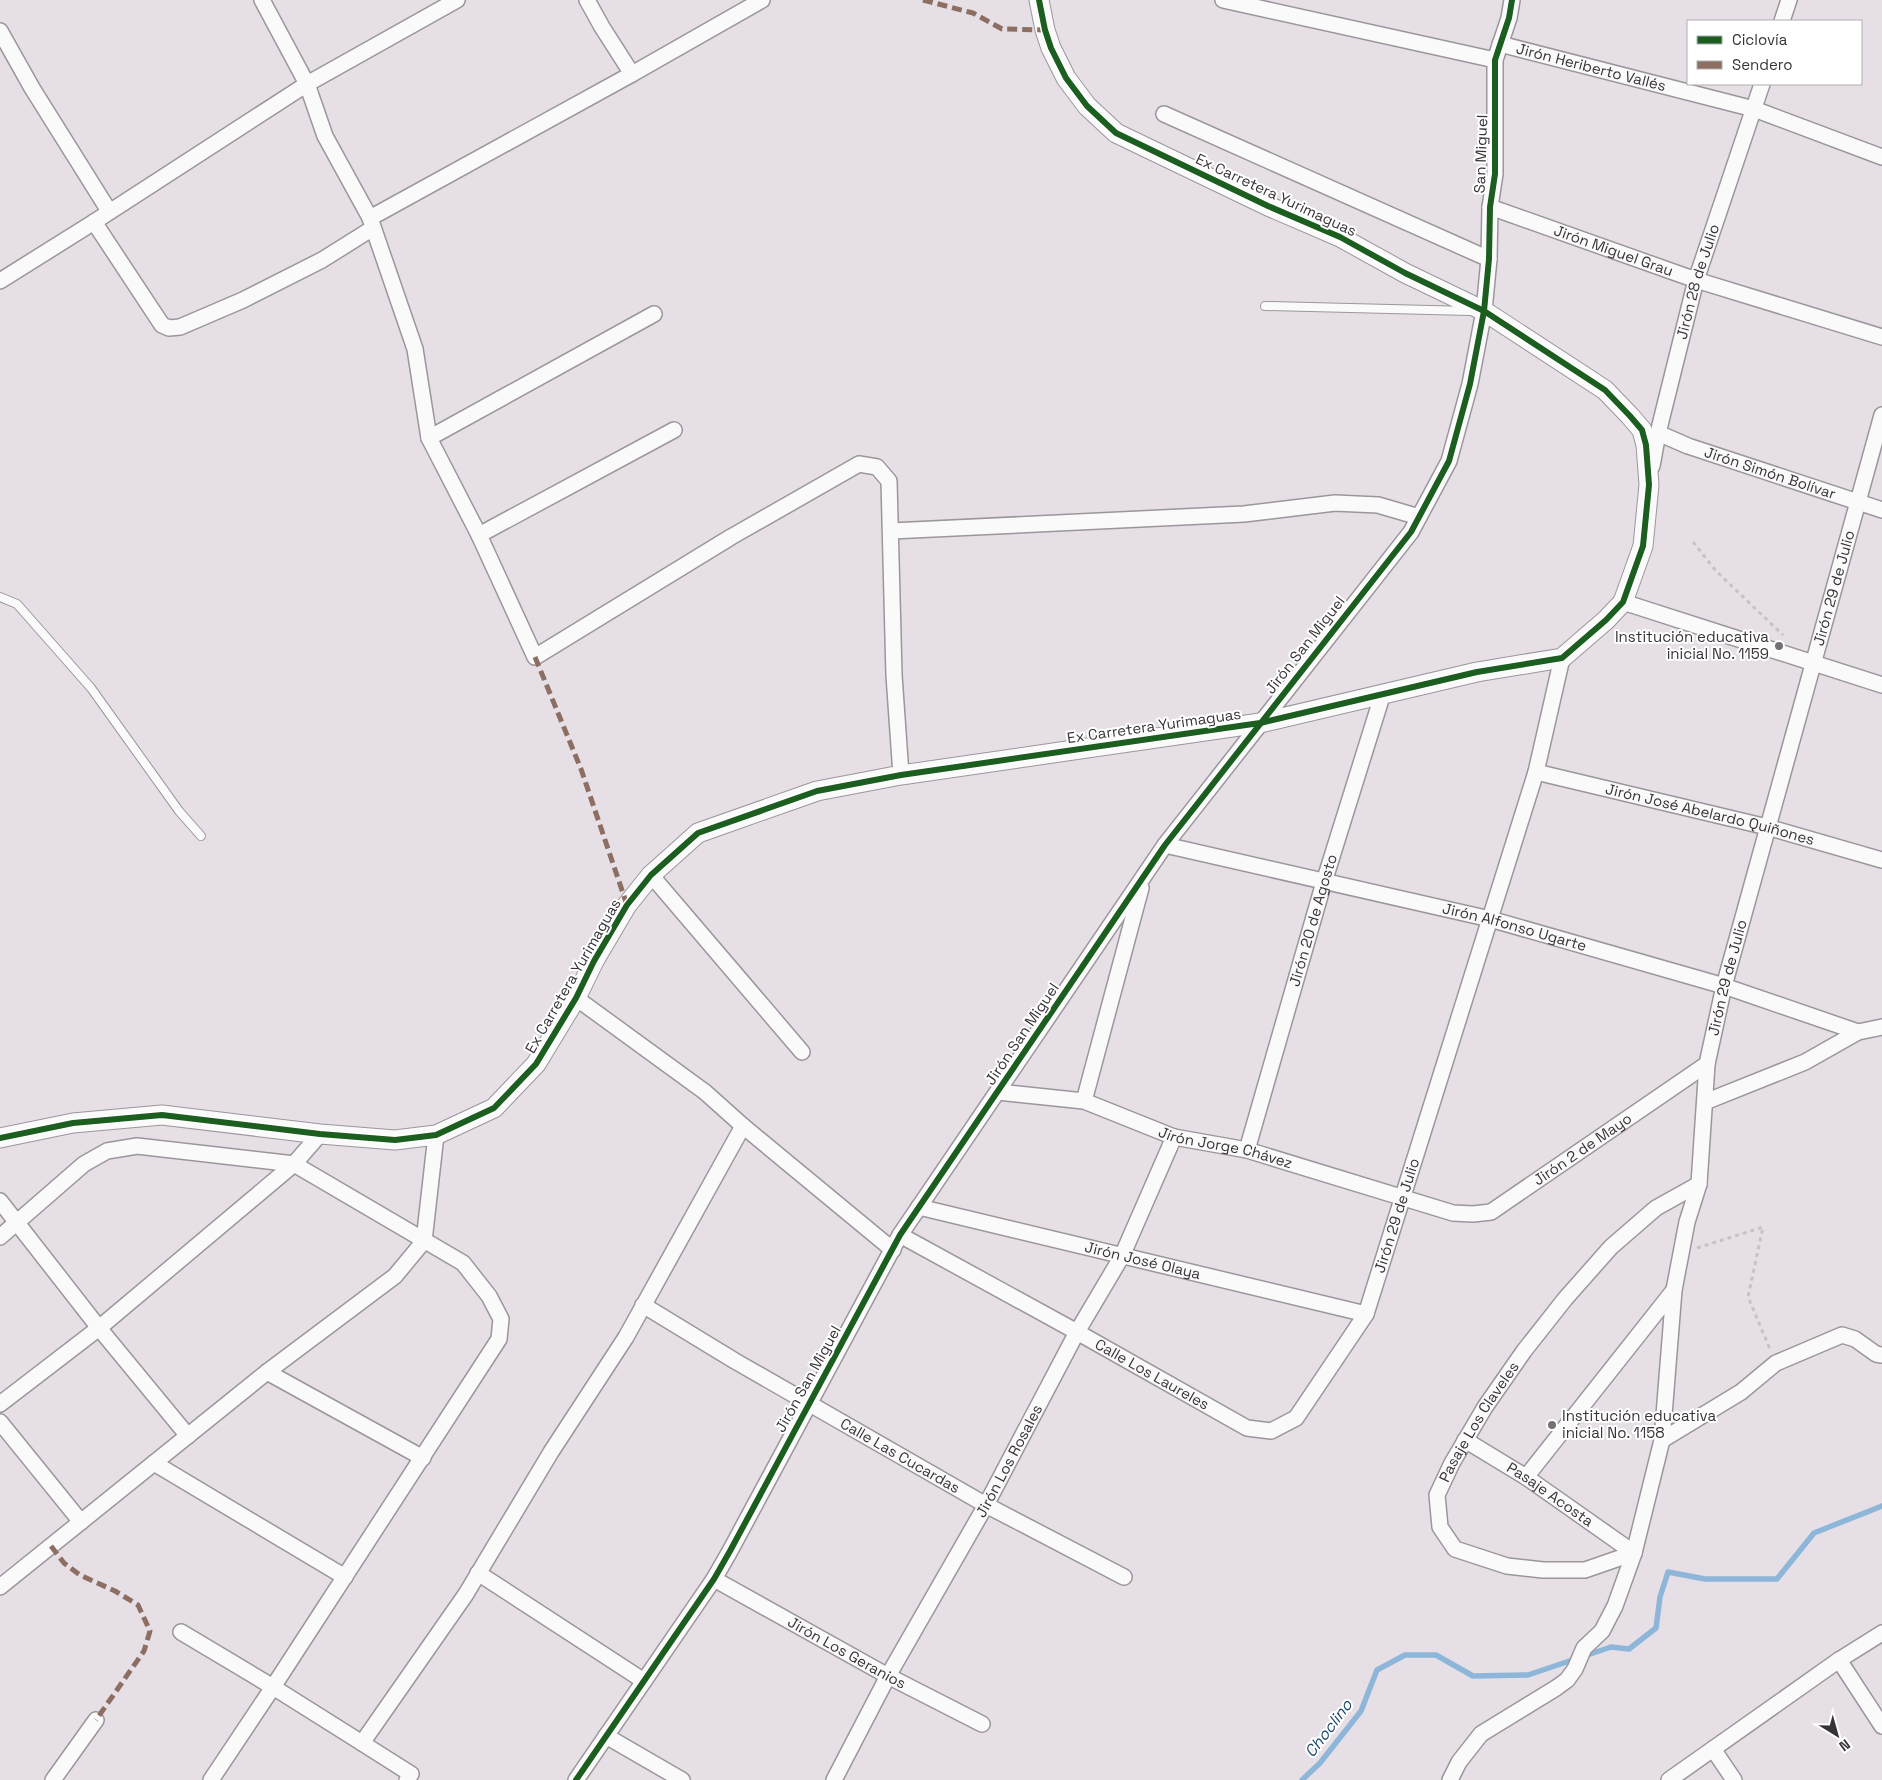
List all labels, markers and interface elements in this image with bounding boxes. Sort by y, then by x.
legend [1687,20,1862,85]
text: Ciclovía [1732,30,1788,49]
street label: Jirón Heriberto Vallés [1514,39,1668,95]
text: Sendero [1732,55,1792,74]
street label: San Miguel [1470,114,1491,194]
street label: Ex Carretera Yurimaguas [1193,149,1360,240]
street label: Jirón Miguel Grau [1551,220,1676,280]
street label: Jirón 28 de Julio [1672,221,1723,341]
street label: Jirón Simón Bolívar [1702,442,1839,503]
street label: Jirón 29 de Julio [1809,528,1859,648]
street label: Jirón San Miguel [1260,592,1349,697]
place label: Institución educativa inicial No. 1159 [1615,627,1769,663]
marker: Institución educativa inicial No. 1159 [1773,640,1785,652]
street label: Ex Carretera Yurimaguas [1066,704,1242,747]
street label: Jirón José Abelardo Quiñones [1604,779,1817,849]
street label: Jirón 20 de Agosto [1284,852,1341,989]
street label: Ex Carretera Yurimaguas [520,895,625,1056]
street label: Jirón Alfonso Ugarte [1441,898,1589,955]
street label: Jirón 29 de Julio [1703,917,1751,1037]
street label: Jirón San Miguel [980,979,1063,1088]
street label: Jirón 2 de Mayo [1529,1108,1635,1189]
street label: Jirón Jorge Chávez [1156,1122,1295,1172]
street label: Jirón 29 de Julio [1370,1156,1423,1275]
street label: Jirón José Olaya [1083,1237,1203,1283]
street label: Jirón San Miguel [770,1322,845,1435]
street label: Calle Los Laureles [1092,1334,1213,1414]
street label: Pasaje Los Claveles [1434,1358,1523,1485]
street label: Jirón Los Rosales [971,1401,1046,1521]
place label: Institución educativa inicial No. 1158 [1562,1406,1716,1442]
street label: Calle Las Cucardas [837,1413,964,1497]
marker: Institución educativa inicial No. 1158 [1546,1419,1558,1431]
street label: Pasaje Acosta [1503,1458,1598,1531]
street label: Jirón Los Geranios [785,1612,910,1693]
water label: Choclino [1300,1694,1358,1761]
north arrow [1812,1710,1862,1760]
text: N [1836,1735,1854,1755]

